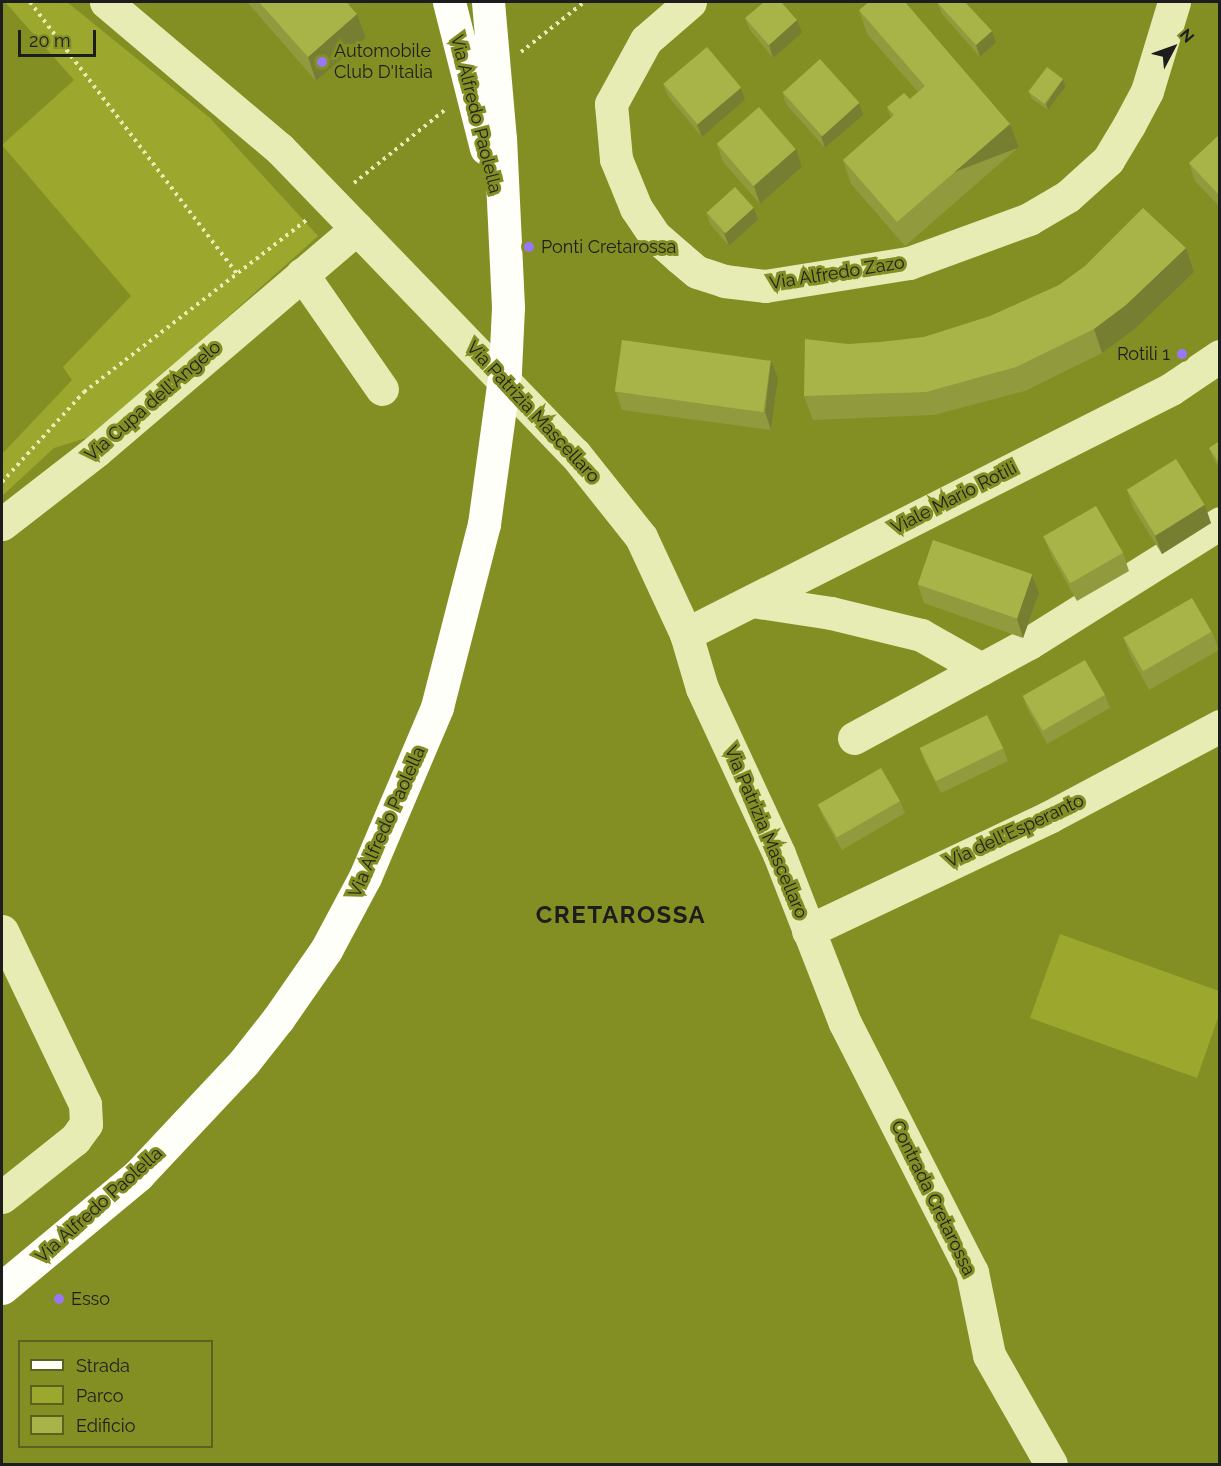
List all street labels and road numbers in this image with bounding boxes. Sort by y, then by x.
street label: Via Alfredo Paolella [446,32,506,196]
street label: Via Alfredo Zazo [768,252,906,294]
street label: Via Cupa dell'Angelo [81,336,225,466]
street label: Via Patrizia Mascellaro [462,337,604,487]
street label: Viale Mario Rotili [888,457,1020,539]
street label: Via Patrizia Mascellaro [720,742,812,922]
street label: Via Alfredo Paolella [344,743,430,901]
street label: Via dell'Esperanto [943,790,1087,872]
street label: Contrada Cretarossa [886,1117,980,1279]
street label: Via Alfredo Paolella [31,1142,167,1268]

